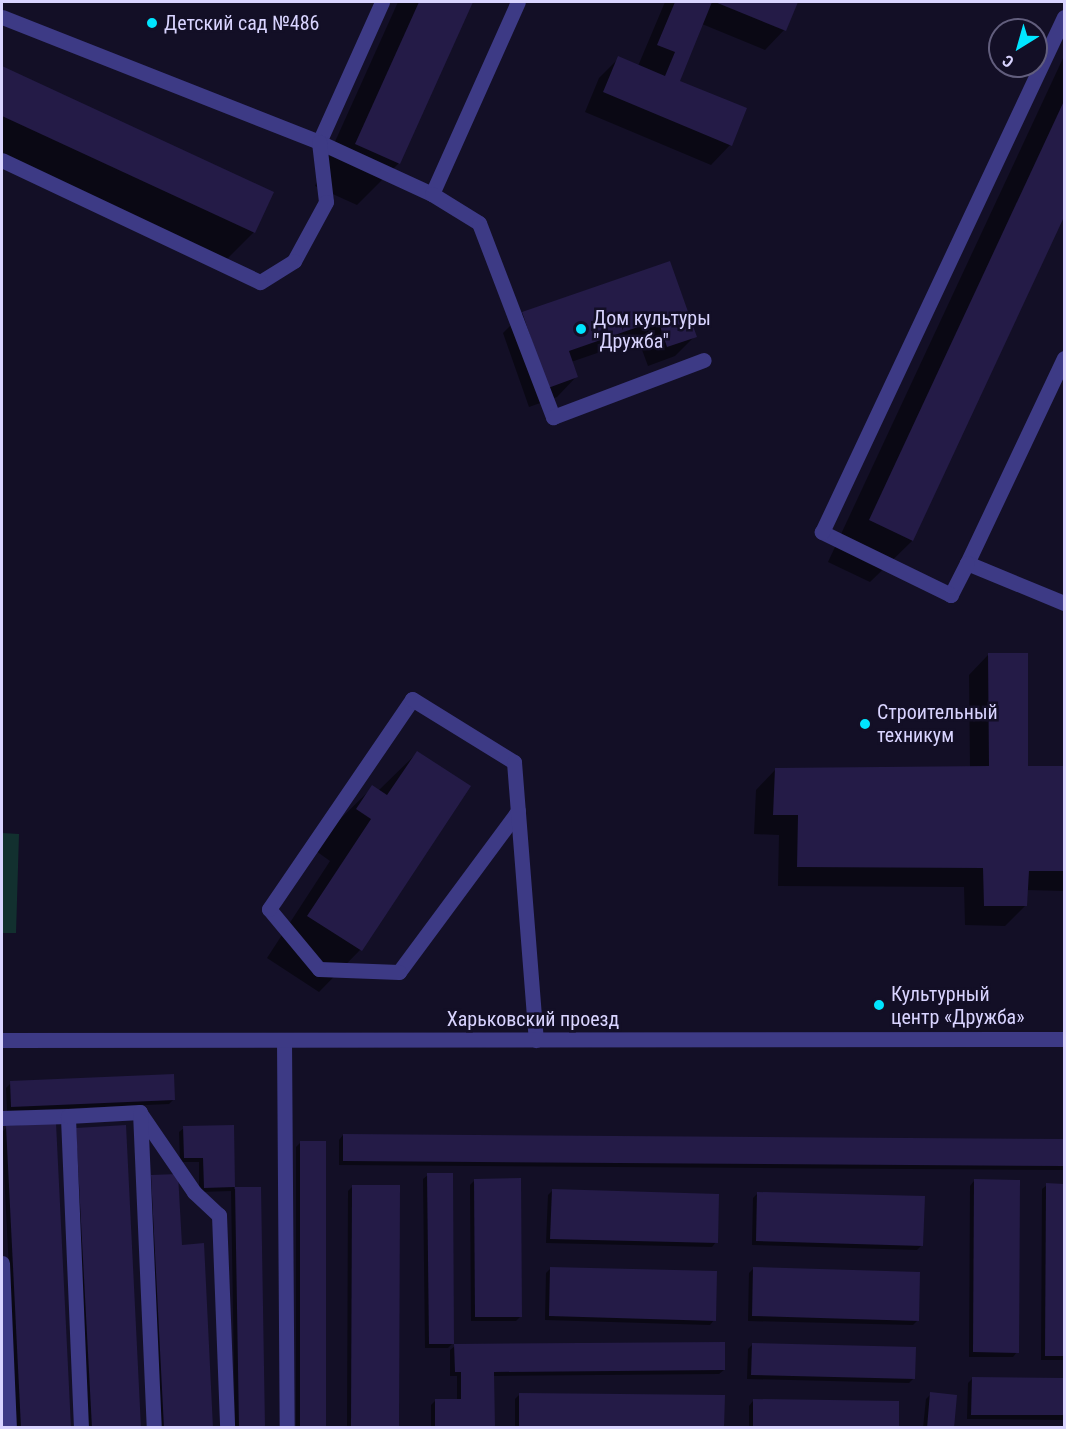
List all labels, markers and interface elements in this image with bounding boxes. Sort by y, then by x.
place label: Детский сад №486 [164,11,319,35]
marker: Детский сад №486 [145,16,159,30]
north arrow [988,18,1048,78]
text: С [999,51,1017,72]
place label: Дом культуры "Дружба" [593,306,711,353]
marker: Дом культуры "Дружба" [574,322,588,336]
place label: Строительный техникум [877,700,998,747]
marker: Строительный техникум [858,717,872,731]
place label: Культурный центр «Дружба» [891,982,1025,1029]
marker: Культурный центр «Дружба» [872,998,886,1012]
street label: Харьковский проезд [447,1007,619,1031]

